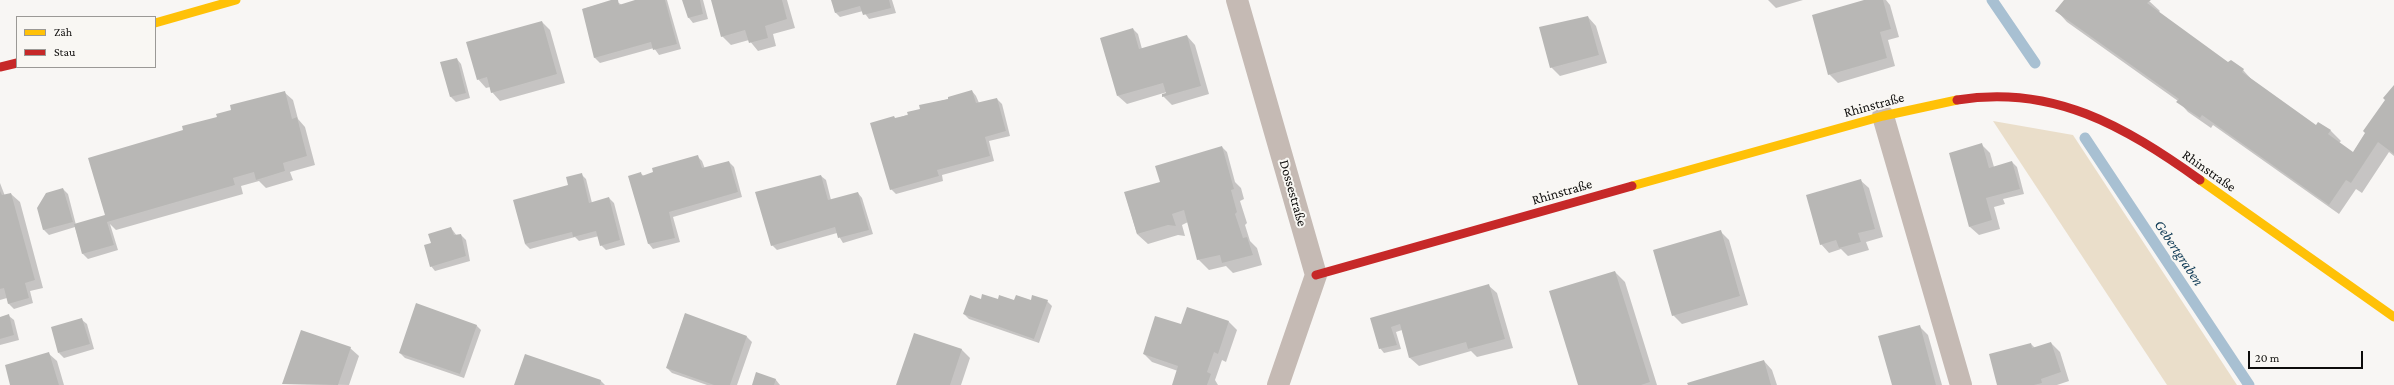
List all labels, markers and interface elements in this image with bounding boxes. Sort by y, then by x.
legend [16,16,156,68]
text: Zäh [54,25,72,39]
text: Stau [54,45,75,59]
street label: Rhinstraße [1842,89,1906,121]
street label: Rhinstraße [2179,146,2239,196]
street label: Dossestraße [1275,158,1311,228]
street label: Rhinstraße [1530,175,1594,209]
water label: Gebertgraben [2150,217,2208,289]
scale bar [2250,343,2365,369]
text: 20 m [2255,351,2279,365]

